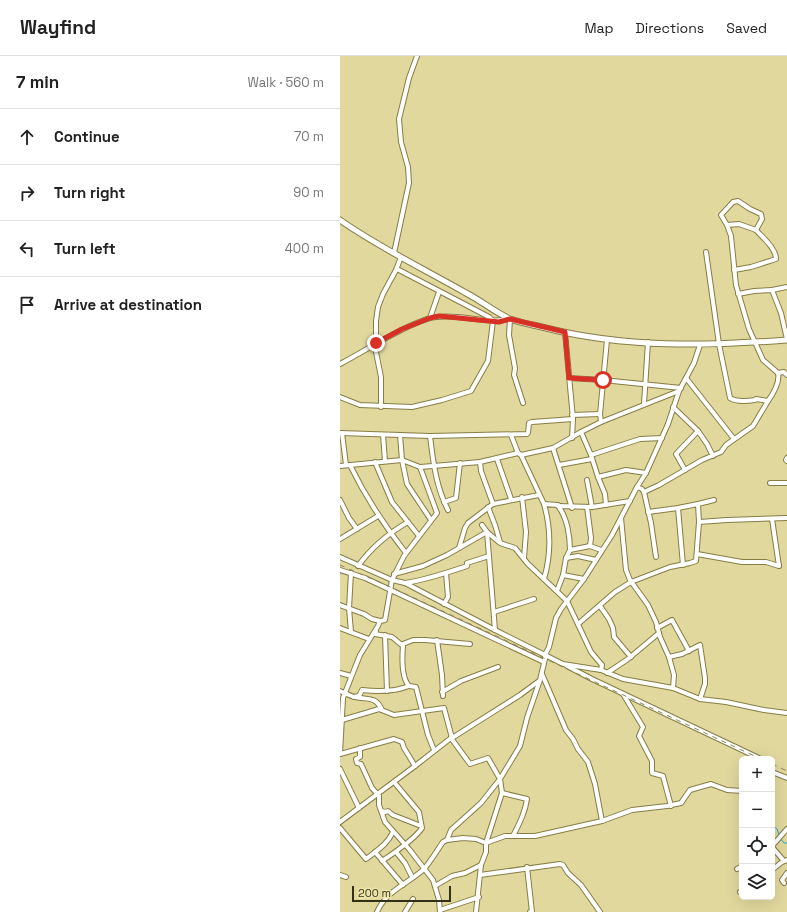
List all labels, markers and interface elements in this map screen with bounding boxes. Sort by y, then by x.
text: Wayfind [20,15,96,40]
text: Map [584,19,614,37]
text: Directions [636,19,704,37]
text: Saved [726,19,767,37]
text: 7 min [16,71,59,93]
text: Walk · 560 m [247,74,324,91]
icon: ahead [16,126,38,148]
text: Continue [54,127,120,146]
text: 70 m [294,128,324,145]
icon: right [16,182,38,204]
text: Turn right [54,183,125,202]
text: 90 m [293,184,324,201]
icon: left [16,238,38,260]
text: Turn left [54,239,116,258]
text: 400 m [285,240,324,257]
icon: arrive [16,294,38,316]
text: Arrive at destination [54,295,202,314]
route end [367,334,385,352]
route start [594,371,612,389]
map controls [739,756,775,900]
button: + [739,756,775,792]
button: − [739,792,775,828]
button: locate [739,828,775,864]
button: layers [739,864,775,900]
scale bar [352,884,451,903]
text: 200 m [358,886,391,900]

